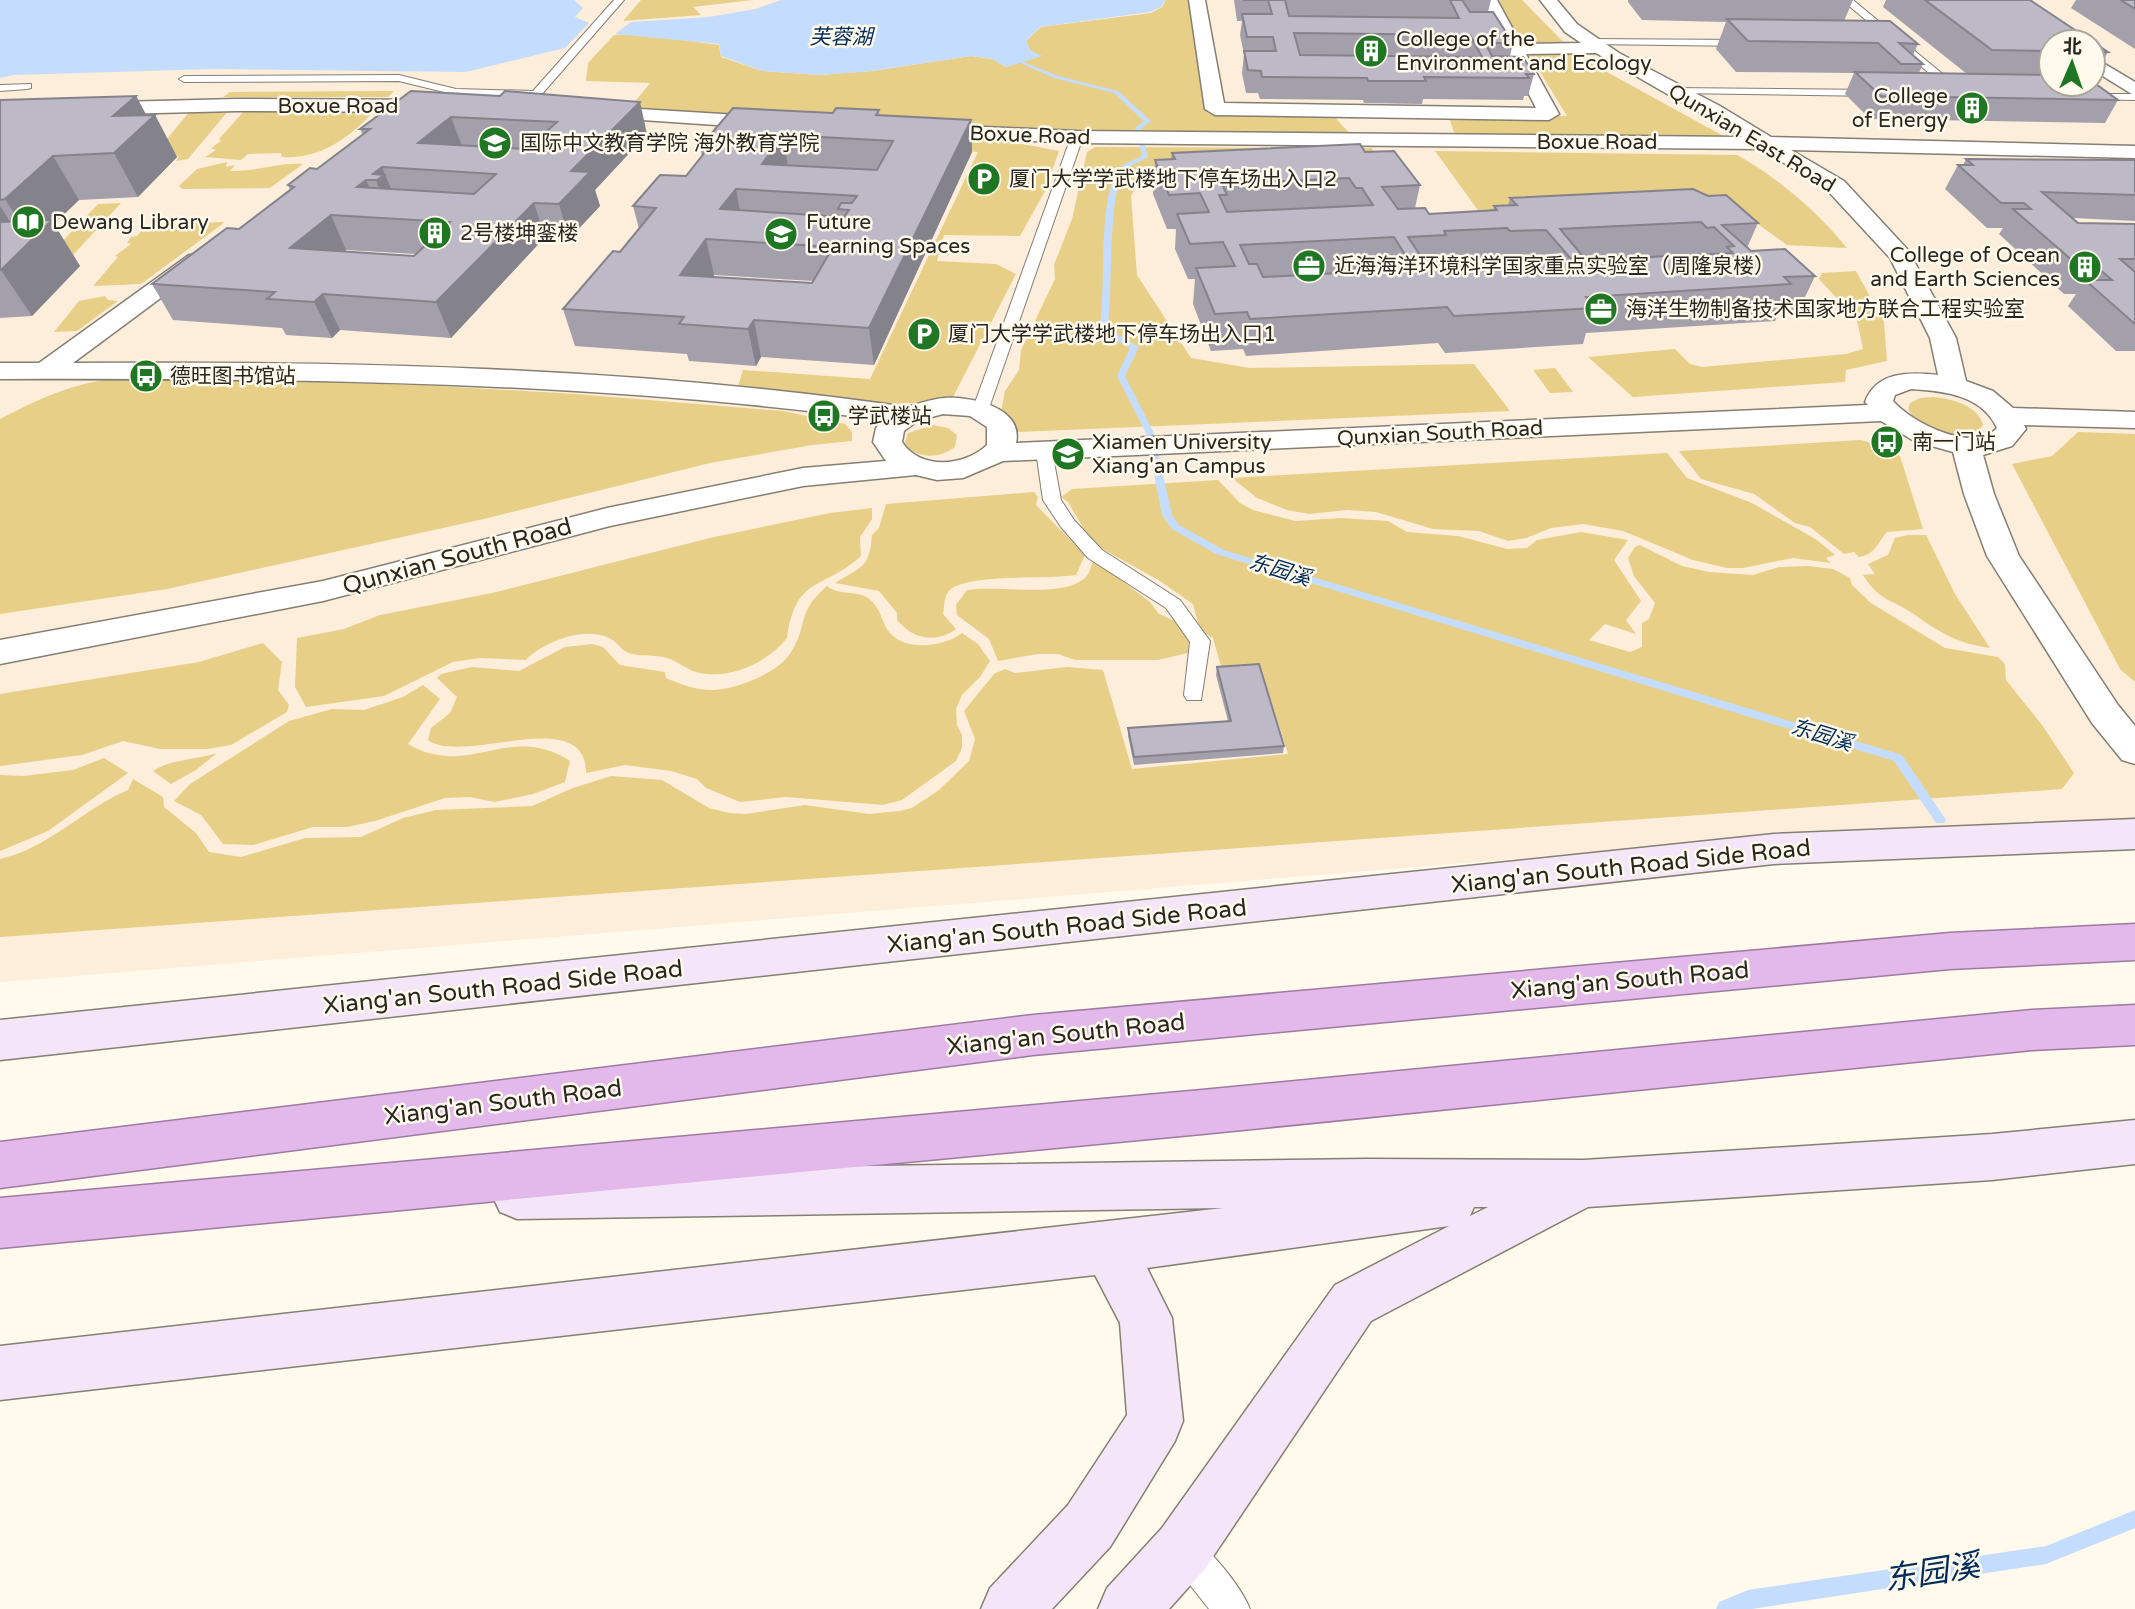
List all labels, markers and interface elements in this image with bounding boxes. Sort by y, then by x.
water label: 芙蓉湖 [810,25,875,50]
place label: College of the Environment and Ecology [1396,27,1652,76]
north arrow [2037,28,2107,98]
building icon: College of the Environment and Ecology [1352,32,1390,70]
text: 北 [2063,36,2082,58]
street label: Qunxian East Road [1664,79,1840,198]
place label: College of Energy [1852,84,1948,133]
building icon: College of Energy [1953,89,1991,127]
street label: Boxue Road [277,94,399,119]
street label: Boxue Road [969,121,1091,150]
school or university icon: 国际中文教育学院 海外教育学院 [476,124,514,162]
street label: Boxue Road [1536,130,1658,155]
place label: 国际中文教育学院 海外教育学院 [520,131,819,156]
parking icon: 厦门大学学武楼地下停车场出入口2 [965,160,1003,198]
place label: 厦门大学学武楼地下停车场出入口2 [1009,167,1337,192]
library icon: Dewang Library [9,203,47,241]
place label: Dewang Library [52,210,209,235]
place label: Future Learning Spaces [806,210,970,259]
building icon: 2号楼坤銮楼 [416,214,454,252]
school or university icon: Future Learning Spaces [762,215,800,253]
place label: 2号楼坤銮楼 [460,221,578,246]
place label: College of Ocean and Earth Sciences [1870,243,2060,292]
office icon: 近海海洋环境科学国家重点实验室（周隆泉楼） [1290,247,1328,285]
building icon: College of Ocean and Earth Sciences [2066,248,2104,286]
place label: 近海海洋环境科学国家重点实验室（周隆泉楼） [1334,254,1775,279]
office icon: 海洋生物制备技术国家地方联合工程实验室 [1582,290,1620,328]
place label: 海洋生物制备技术国家地方联合工程实验室 [1626,297,2025,322]
parking icon: 厦门大学学武楼地下停车场出入口1 [905,315,943,353]
place label: 厦门大学学武楼地下停车场出入口1 [948,322,1276,347]
bus stop icon: 德旺图书馆站 [127,357,165,395]
place label: 德旺图书馆站 [170,364,296,389]
bus stop icon: 学武楼站 [805,397,843,435]
place label: 学武楼站 [848,404,932,429]
street label: Qunxian South Road [1336,416,1544,451]
bus stop icon: 南一门站 [1868,423,1906,461]
place label: Xiamen University Xiang'an Campus [1092,430,1272,479]
place label: 南一门站 [1912,430,1996,455]
school or university icon: Xiamen University Xiang'an Campus [1049,435,1087,473]
street label: Qunxian South Road [339,512,575,601]
water label: 东园溪 [1246,549,1316,592]
water label: 东园溪 [1788,714,1858,757]
street label: Xiang'an South Road Side Road [1450,833,1812,900]
street label: Xiang'an South Road Side Road [886,893,1248,960]
street label: Xiang'an South Road Side Road [322,954,684,1021]
street label: Xiang'an South Road [1510,956,1751,1005]
street label: Xiang'an South Road [946,1008,1187,1061]
street label: Xiang'an South Road [383,1074,624,1131]
water label: 东园溪 [1882,1546,1985,1599]

